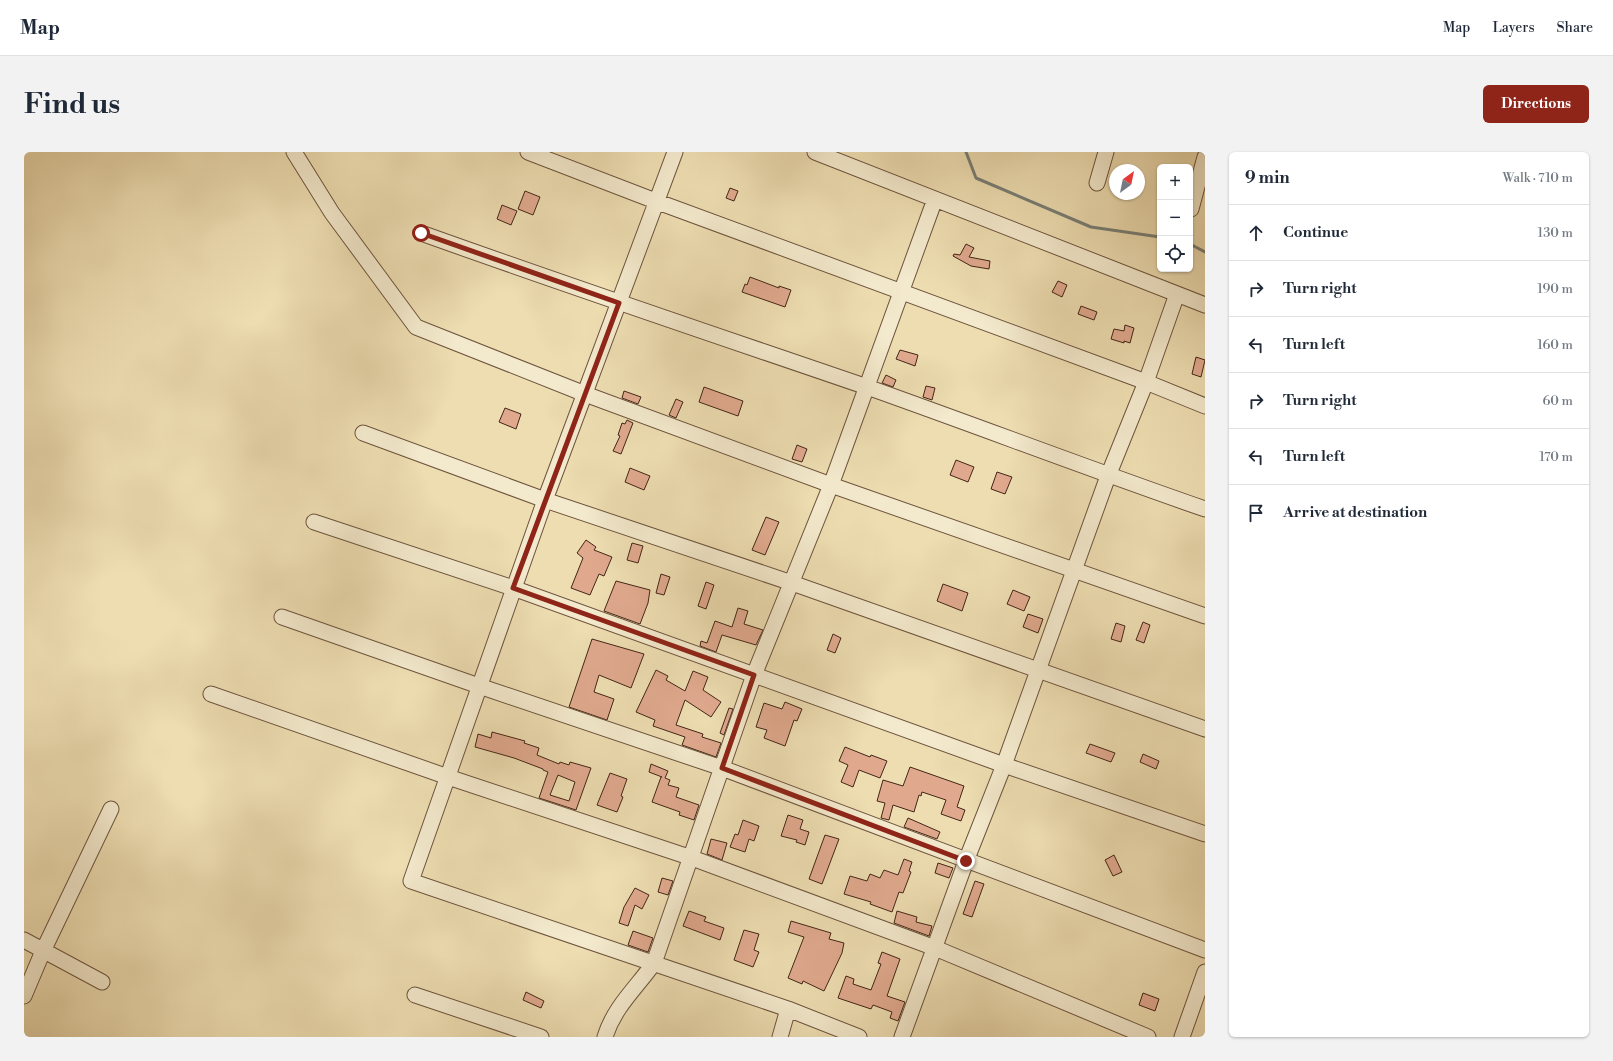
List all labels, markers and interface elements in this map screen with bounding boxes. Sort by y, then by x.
text: Map [20,16,60,40]
text: Map [1443,19,1470,37]
text: Layers [1492,19,1535,37]
text: Share [1557,19,1593,37]
button: Directions [1483,85,1589,123]
text: Find us [24,87,120,122]
north arrow [1109,164,1145,200]
map controls [1157,164,1193,272]
button: + [1157,164,1193,200]
text: 9 min [1245,167,1290,189]
text: Walk · 710 m [1502,170,1573,186]
button: − [1157,200,1193,236]
icon: ahead [1245,222,1267,244]
text: Continue [1283,223,1348,242]
route start [412,224,430,242]
text: 130 m [1538,225,1573,241]
button: locate [1157,236,1193,272]
icon: right [1245,278,1267,300]
text: Turn right [1283,279,1357,298]
text: 190 m [1537,281,1573,297]
icon: left [1245,334,1267,356]
text: Turn left [1283,335,1345,354]
text: 160 m [1537,337,1573,353]
icon: right [1245,390,1267,412]
text: Turn right [1283,391,1357,410]
text: 60 m [1542,393,1573,409]
icon: left [1245,446,1267,468]
text: Turn left [1283,447,1345,466]
text: 170 m [1539,449,1573,465]
icon: arrive [1245,502,1267,524]
text: Arrive at destination [1283,503,1427,522]
route end [957,852,975,870]

